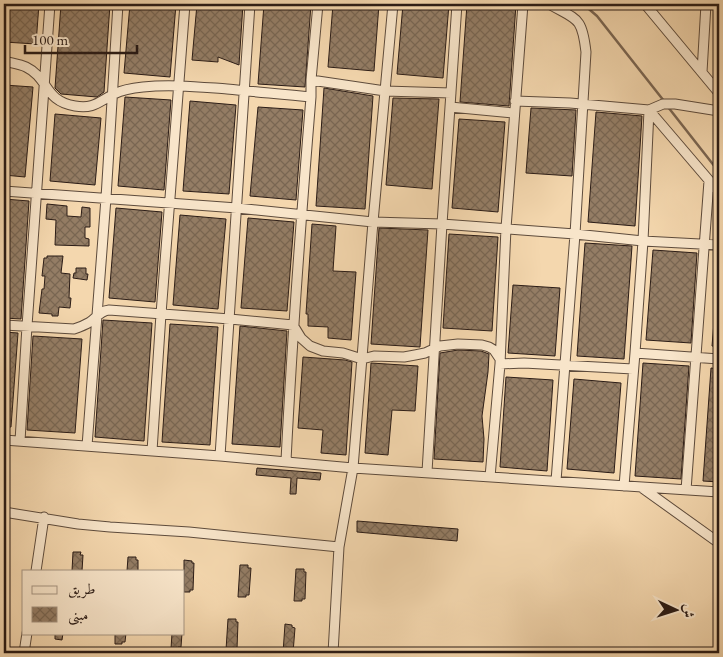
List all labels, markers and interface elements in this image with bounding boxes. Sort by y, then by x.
scale bar [25,22,138,54]
text: 100 m [32,30,69,49]
legend [22,570,185,634]
text: طريق [68,579,95,599]
north arrow [650,584,700,634]
text: ش [679,603,698,619]
text: مبنى [68,605,88,626]

